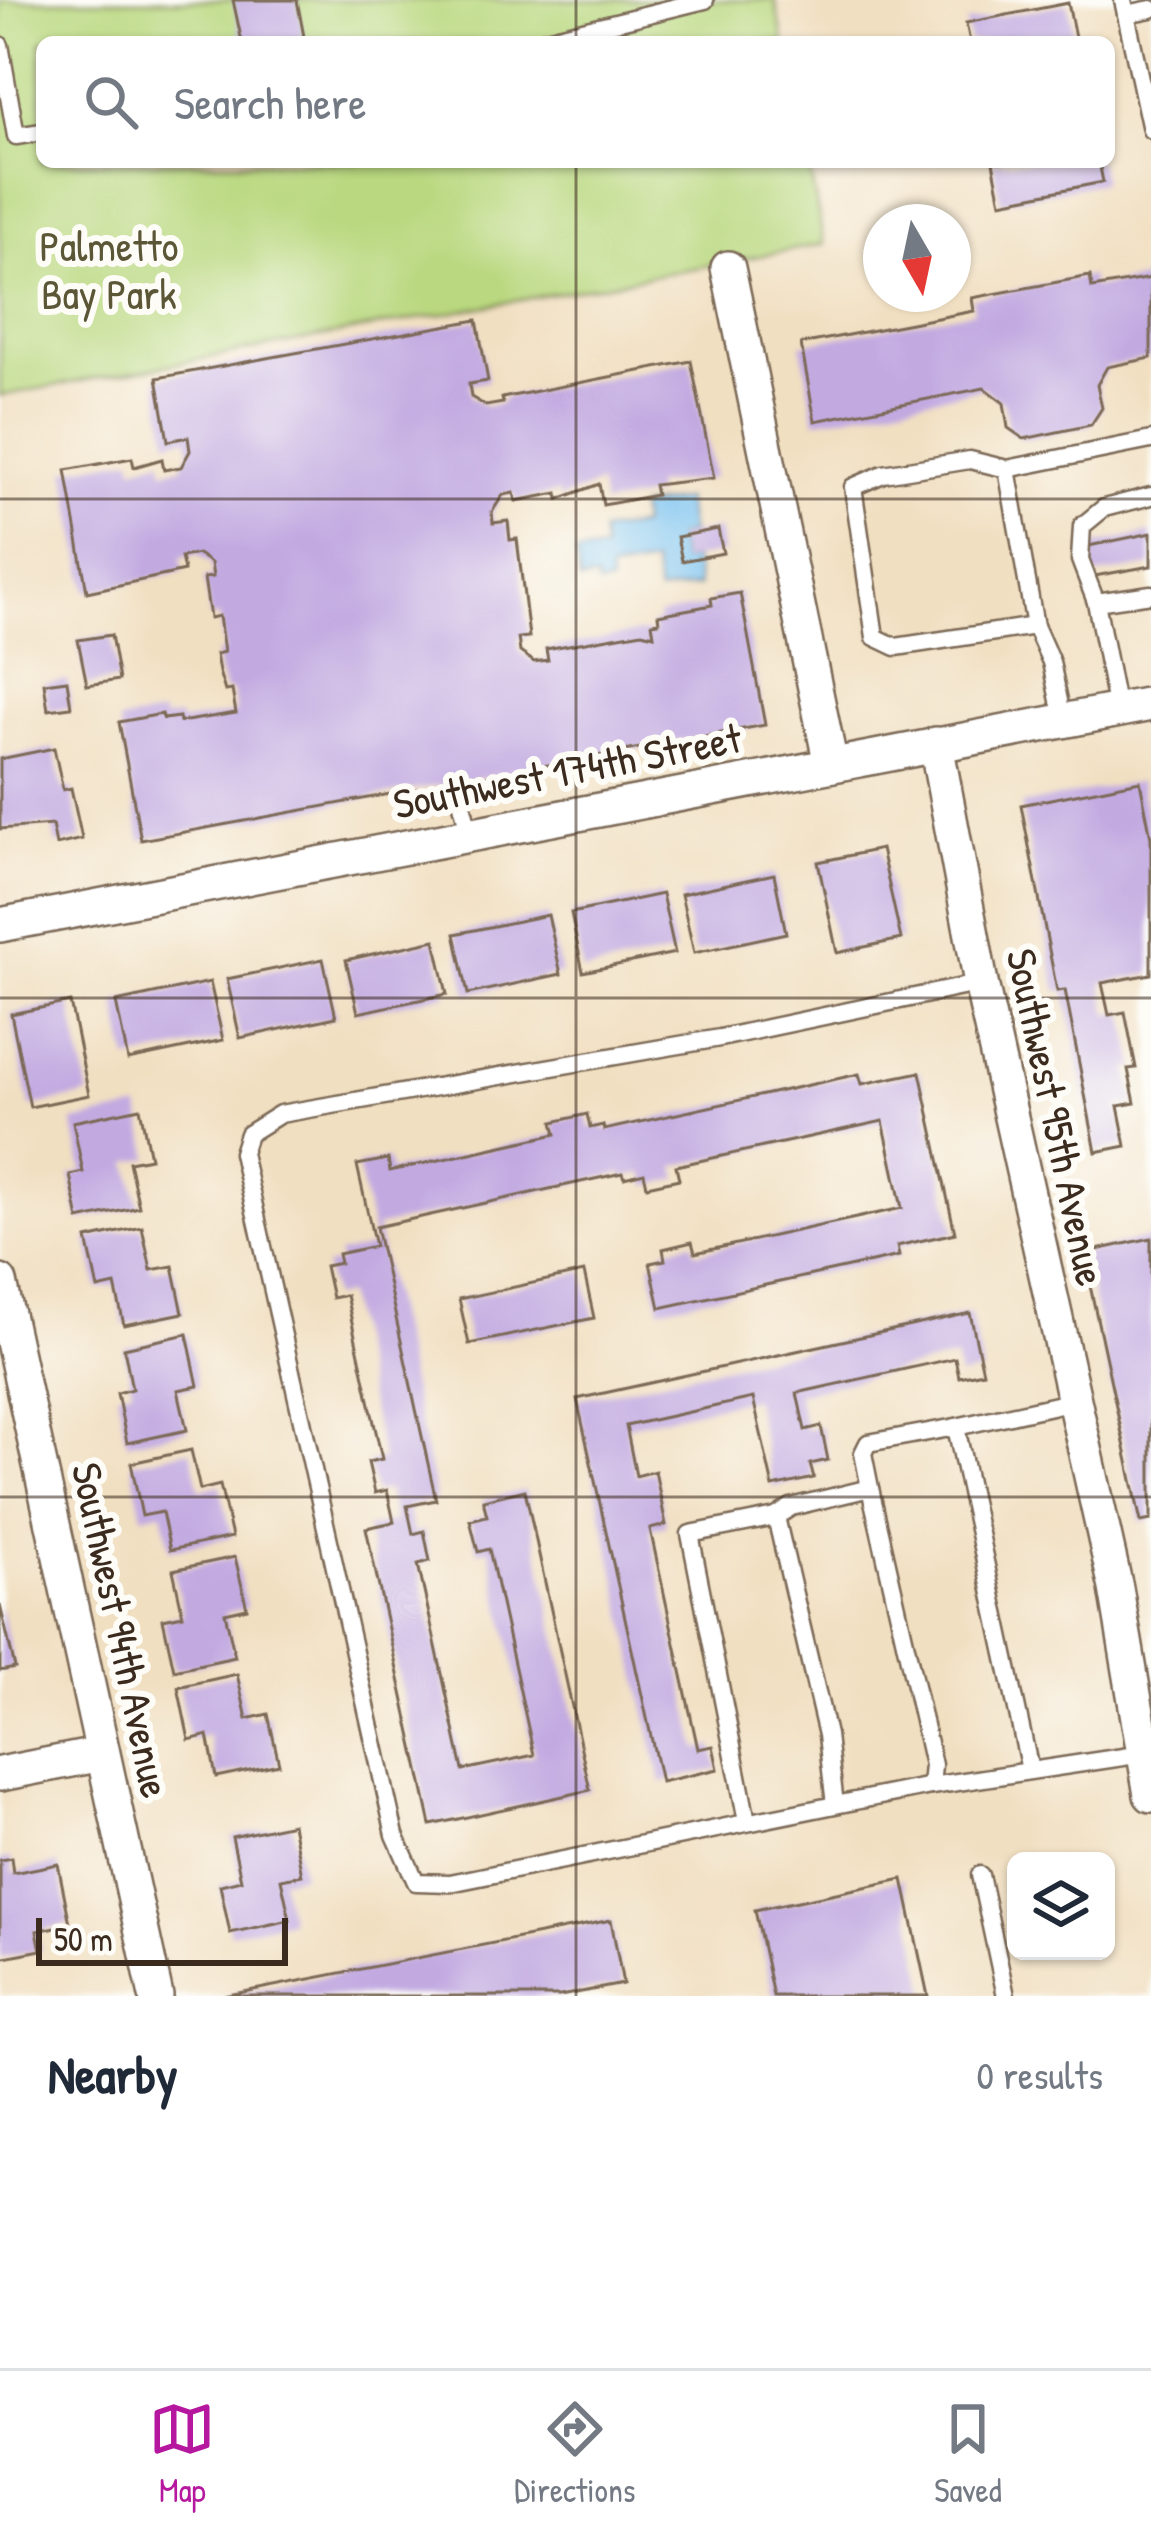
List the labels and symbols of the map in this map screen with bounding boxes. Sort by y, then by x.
north arrow [863,204,971,312]
park label: Palmetto Bay Park [40,217,178,322]
street label: Southwest 174th Street [388,708,746,832]
street label: Southwest 95th Avenue [993,943,1121,1291]
street label: Southwest 94th Avenue [59,1457,185,1803]
scale bar [36,1912,288,1965]

